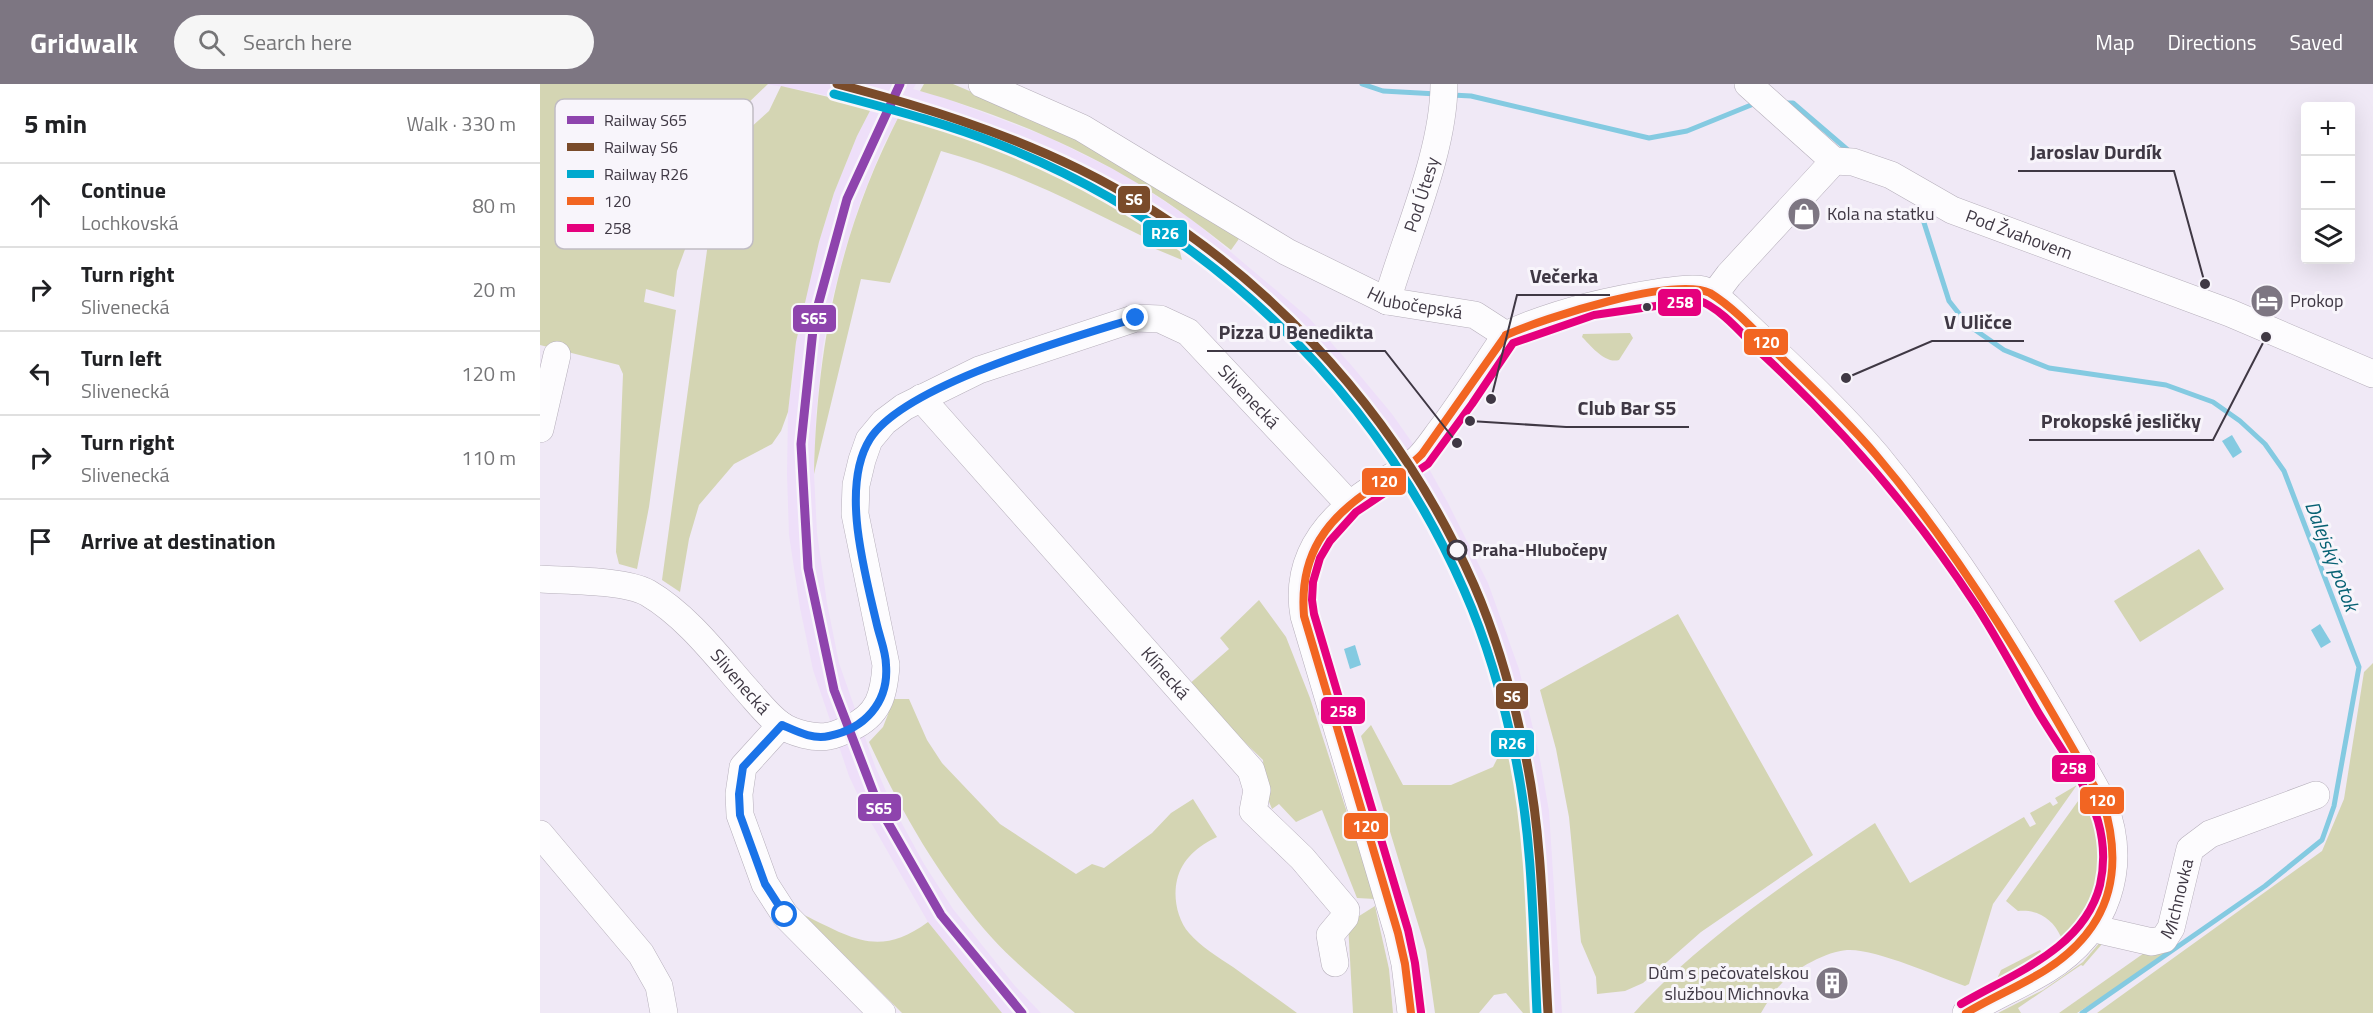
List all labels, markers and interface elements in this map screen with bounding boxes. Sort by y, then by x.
search box [174,15,594,69]
text: Gridwalk [30,21,138,64]
text: Search here [243,25,352,59]
icon: search [195,26,228,59]
text: Map [2095,26,2135,58]
text: Directions [2168,26,2257,58]
text: Saved [2290,26,2343,58]
legend [555,99,753,249]
map controls [2301,102,2355,264]
button: + [2301,102,2355,156]
text: 5 min [24,104,87,143]
text: Walk · 330 m [407,108,516,139]
text: Railway S65 [604,108,687,132]
callout: Jaroslav Durdík [2018,133,2174,171]
text: Railway S6 [604,135,678,159]
text: Jaroslav Durdík [2030,136,2163,167]
street label: Pod Útesy [1397,153,1446,236]
button: − [2301,156,2355,210]
text: Railway R26 [604,162,688,186]
text: Continue [81,173,166,207]
line badge: S6 [1117,185,1151,214]
text: S6 [1125,187,1143,211]
icon: ahead [24,189,57,222]
text: 120 [604,189,631,213]
text: 80 m [472,190,516,221]
shop icon: Kola na statku [1786,196,1822,232]
place label: Kola na statku [1827,200,1934,227]
street label: Pod Žvahovem [1962,202,2077,267]
text: Lochkovská [81,207,179,238]
button: layers [2301,210,2355,264]
text: 258 [604,216,631,240]
line badge: R26 [1142,219,1188,248]
text: R26 [1151,221,1179,245]
text: Turn right [81,257,175,291]
callout: Večerka [1517,257,1610,295]
text: Večerka [1530,260,1598,291]
icon: right [24,273,57,306]
text: 20 m [472,274,516,305]
street label: Hlubočepská [1363,279,1465,326]
hotel icon: Prokop [2249,283,2285,319]
place label: Prokop [2290,287,2344,314]
line badge: 258 [1657,288,1702,317]
text: 258 [1667,290,1693,314]
text: Slivenecká [81,291,169,322]
unlabelled marker [1641,301,1653,313]
callout: V Uličce [1932,303,2024,341]
line badge: S65 [792,304,837,333]
route end [1122,304,1148,330]
text: S65 [801,306,827,330]
text: V Uličce [1944,306,2012,337]
callout: Pizza U Benedikta [1207,313,1385,351]
text: Pizza U Benedikta [1219,316,1373,347]
line badge: 120 [1743,328,1789,356]
text: 120 [1753,330,1779,354]
text: Turn left [81,341,162,375]
icon: left [24,357,57,390]
text: 120 m [461,358,516,389]
street label: Slivenecká [1212,358,1286,435]
text: Slivenecká [81,375,169,406]
callout: Club Bar S5 [1566,389,1689,427]
text: Club Bar S5 [1578,392,1676,423]
callout: Prokopské jesličky [2029,402,2213,440]
text: Prokopské jesličky [2041,405,2201,436]
text: Turn right [81,425,175,459]
icon: right [24,441,57,474]
text: 110 m [461,442,516,473]
text: Slivenecká [81,459,169,490]
line badge: 120 [1361,467,1407,496]
text: 120 [1371,469,1397,493]
water label: Dalejský potok [2297,496,2368,617]
text: Arrive at destination [81,524,276,558]
icon: arrive [24,525,57,558]
place label: Praha-Hlubočepy [1472,536,1607,563]
marker: Praha-Hlubočepy [1447,540,1467,560]
street label: Klínecká [1135,641,1196,705]
street label: Slivenecká [704,643,777,721]
line badge: S6 [1495,682,1529,710]
text: S6 [1503,684,1521,708]
line badge: 258 [1320,696,1366,725]
text: 258 [1330,699,1356,723]
line badge: R26 [1490,729,1535,758]
text: R26 [1498,731,1526,755]
line badge: 258 [2051,754,2096,783]
text: 258 [2060,756,2086,780]
line badge: 120 [2079,786,2125,815]
text: 120 [2089,788,2115,812]
line badge: S65 [857,793,902,822]
text: S65 [866,796,892,820]
line badge: 120 [1343,812,1389,840]
text: 120 [1353,814,1379,838]
street label: Michnovka [2153,856,2200,944]
route start [771,901,797,927]
place label: Dům s pečovatelskou službou Michnovka [1648,959,1809,1007]
building icon: Dům s pečovatelskou službou Michnovka [1814,965,1850,1001]

